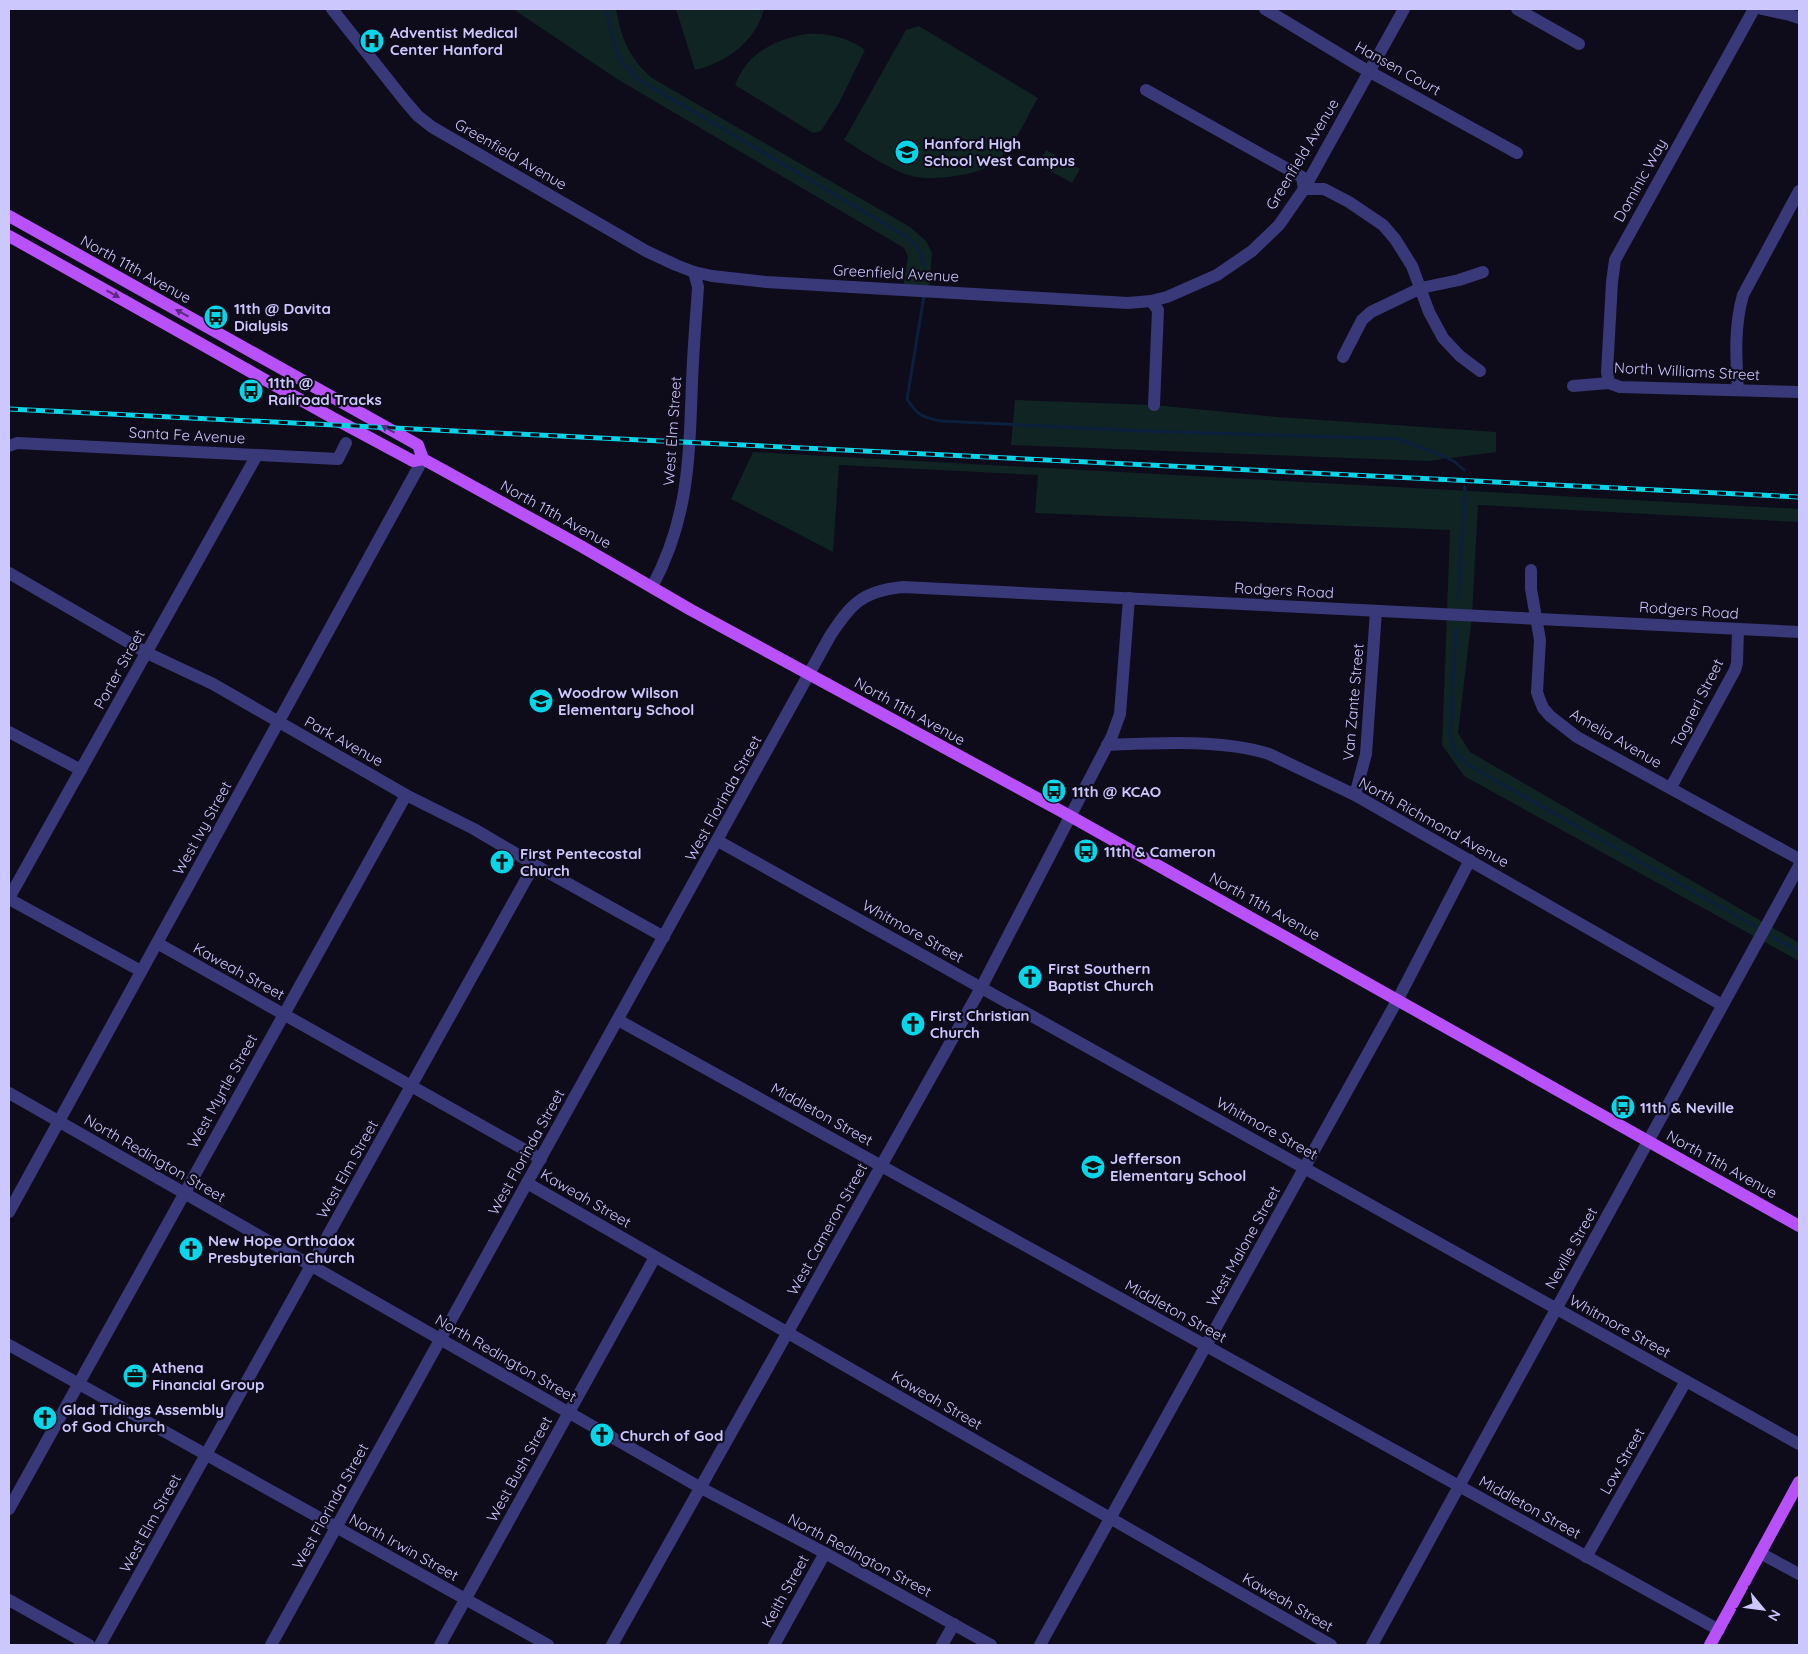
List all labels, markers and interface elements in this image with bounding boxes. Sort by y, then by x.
place label: Adventist Medical Center Hanford [390,23,518,59]
hospital icon: Adventist Medical Center Hanford [359,28,385,54]
street label: Hansen Court [1352,37,1444,99]
street label: Greenfield Avenue [1261,95,1343,213]
street label: Greenfield Avenue [452,114,570,194]
place label: Hanford High School West Campus [924,134,1075,170]
street label: Dominic Way [1609,135,1671,225]
school or university icon: Hanford High School West Campus [894,139,920,165]
street label: North 11th Avenue [77,231,195,307]
street label: Greenfield Avenue [832,260,960,286]
one-way arrow [105,290,120,298]
place label: 11th @ Davita Dialysis [234,299,331,335]
bus stop icon: 11th @ Davita Dialysis [203,304,229,330]
one-way arrow [175,308,189,317]
street label: North Williams Street [1614,358,1760,384]
place label: 11th @ Railroad Tracks [268,373,382,409]
street label: West Elm Street [659,376,685,486]
bus stop icon: 11th @ Railroad Tracks [238,378,264,404]
street label: Santa Fe Avenue [128,422,246,448]
one-way arrow [381,425,395,433]
street label: North 11th Avenue [497,476,615,552]
street label: Rodgers Road [1234,578,1334,602]
street label: Rodgers Road [1639,597,1739,623]
street label: Porter Street [89,626,149,712]
street label: Van Zante Street [1338,643,1368,761]
street label: Togneri Street [1667,656,1727,750]
street label: North 11th Avenue [851,673,969,749]
place label: Woodrow Wilson Elementary School [558,683,694,719]
school or university icon: Woodrow Wilson Elementary School [528,688,554,714]
street label: Amelia Avenue [1567,704,1665,772]
street label: Park Avenue [301,712,387,770]
street label: West Florinda Street [681,732,765,864]
street label: North Richmond Avenue [1356,773,1512,871]
street label: West Ivy Street [168,778,236,878]
bus stop icon: 11th @ KCAO [1041,778,1067,804]
place label: 11th @ KCAO [1072,782,1161,801]
bus stop icon: 11th & Cameron [1073,838,1099,864]
place label: 11th & Cameron [1104,842,1216,861]
place label: First Pentecostal Church [520,844,642,880]
church icon: First Pentecostal Church [489,849,515,875]
street label: North 11th Avenue [1206,868,1324,944]
street label: Whitmore Street [859,895,967,967]
street label: Kaweah Street [190,938,288,1004]
place label: First Southern Baptist Church [1048,959,1154,995]
church icon: First Southern Baptist Church [1017,964,1043,990]
place label: First Christian Church [930,1006,1030,1042]
church icon: First Christian Church [900,1011,926,1037]
street label: West Myrtle Street [183,1031,261,1151]
street label: Middleton Street [768,1078,876,1150]
street label: West Florinda Street [484,1086,568,1218]
street label: Whitmore Street [1213,1092,1321,1164]
bus stop icon: 11th & Neville [1610,1094,1636,1120]
place label: 11th & Neville [1640,1098,1734,1117]
street label: North Redington Street [81,1110,229,1206]
street label: West Elm Street [312,1116,382,1222]
street label: North 11th Avenue [1663,1126,1781,1202]
place label: Jefferson Elementary School [1110,1149,1246,1185]
school or university icon: Jefferson Elementary School [1080,1154,1106,1180]
street label: West Cameron Street [783,1160,871,1298]
street label: Kaweah Street [537,1164,635,1232]
street label: West Malone Street [1202,1182,1284,1310]
street label: Neville Street [1541,1204,1601,1292]
place label: New Hope Orthodox Presbyterian Church [208,1231,355,1267]
church icon: New Hope Orthodox Presbyterian Church [178,1236,204,1262]
street label: Middleton Street [1122,1275,1230,1347]
street label: Whitmore Street [1566,1290,1674,1362]
street label: North Redington Street [432,1310,580,1406]
place label: Athena Financial Group [152,1358,265,1394]
office icon: Athena Financial Group [122,1363,148,1389]
street label: Kaweah Street [888,1366,986,1434]
place label: Glad Tidings Assembly of God Church [62,1400,224,1436]
church icon: Glad Tidings Assembly of God Church [32,1405,58,1431]
street label: West Bush Street [482,1413,556,1525]
church icon: Church of God [589,1422,615,1448]
street label: Low Street [1595,1424,1649,1498]
place label: Church of God [620,1426,723,1445]
street label: West Florinda Street [288,1440,372,1572]
street label: West Elm Street [115,1470,185,1576]
street label: Middleton Street [1476,1471,1584,1543]
street label: North Irwin Street [346,1509,462,1585]
street label: North Redington Street [785,1509,935,1601]
street label: Keith Street [757,1551,813,1631]
street label: Kaweah Street [1239,1568,1337,1636]
north arrow [1738,1584,1788,1634]
text: N [1764,1606,1785,1624]

